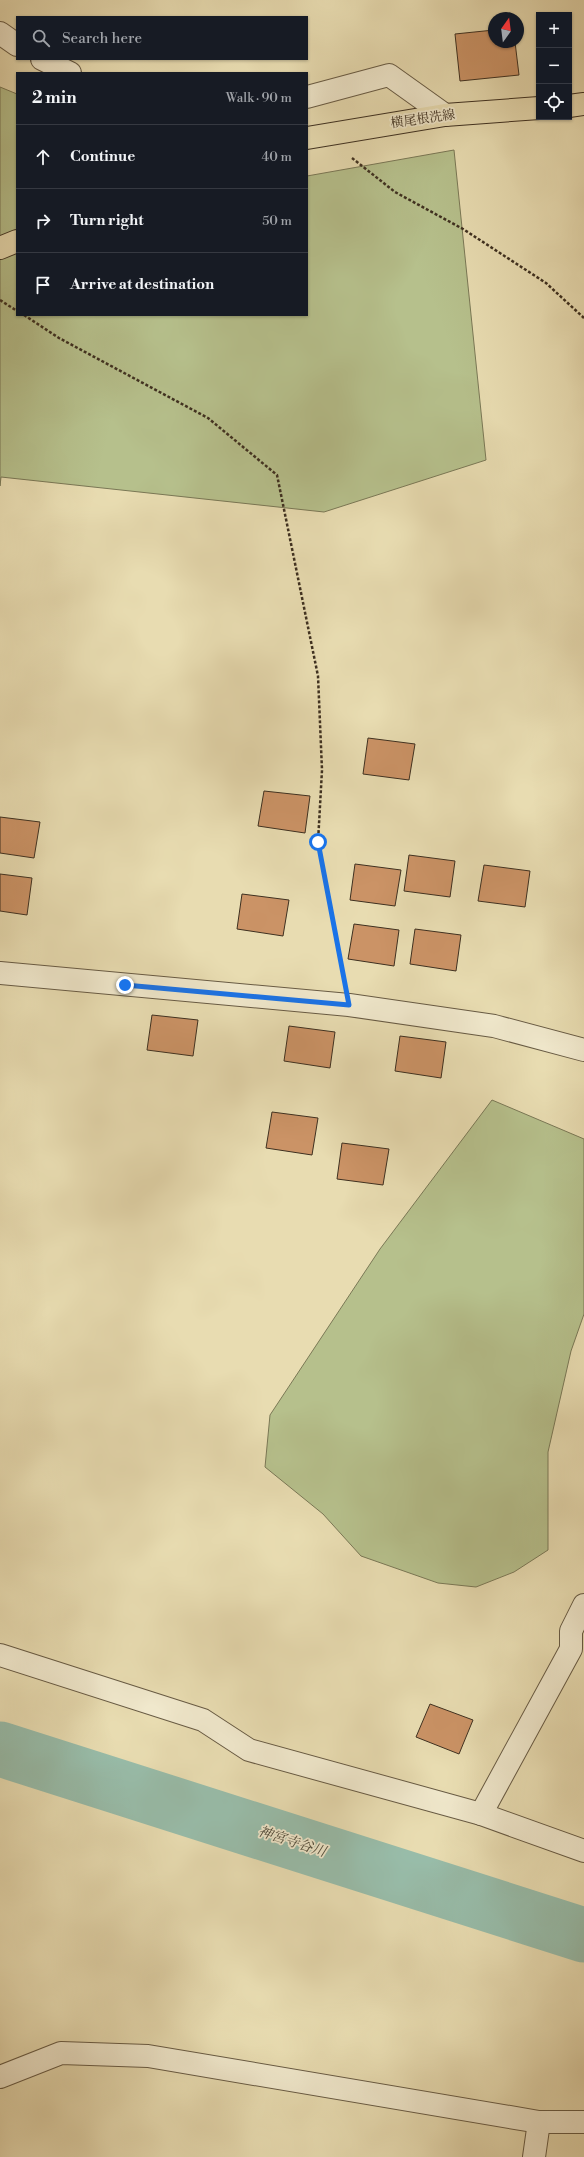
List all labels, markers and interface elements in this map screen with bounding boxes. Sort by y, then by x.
north arrow [488,12,524,48]
map controls [536,12,572,120]
button: + [536,12,572,48]
search box [16,16,308,60]
icon: search [30,27,52,49]
text: Search here [62,29,142,48]
button: − [536,48,572,84]
button: locate [536,84,572,120]
text: 2 min [32,87,77,109]
text: Walk · 90 m [226,90,292,106]
street label: 横尾根洗線 [390,107,456,131]
icon: ahead [32,146,54,168]
text: Continue [70,147,135,166]
text: 40 m [262,149,292,165]
icon: right [32,210,54,232]
text: Turn right [70,211,144,230]
text: 50 m [262,213,292,229]
icon: arrive [32,274,54,296]
text: Arrive at destination [70,275,214,294]
route start [309,833,327,851]
route end [116,976,134,994]
water label: 神宮寺谷川 [256,1823,330,1862]

